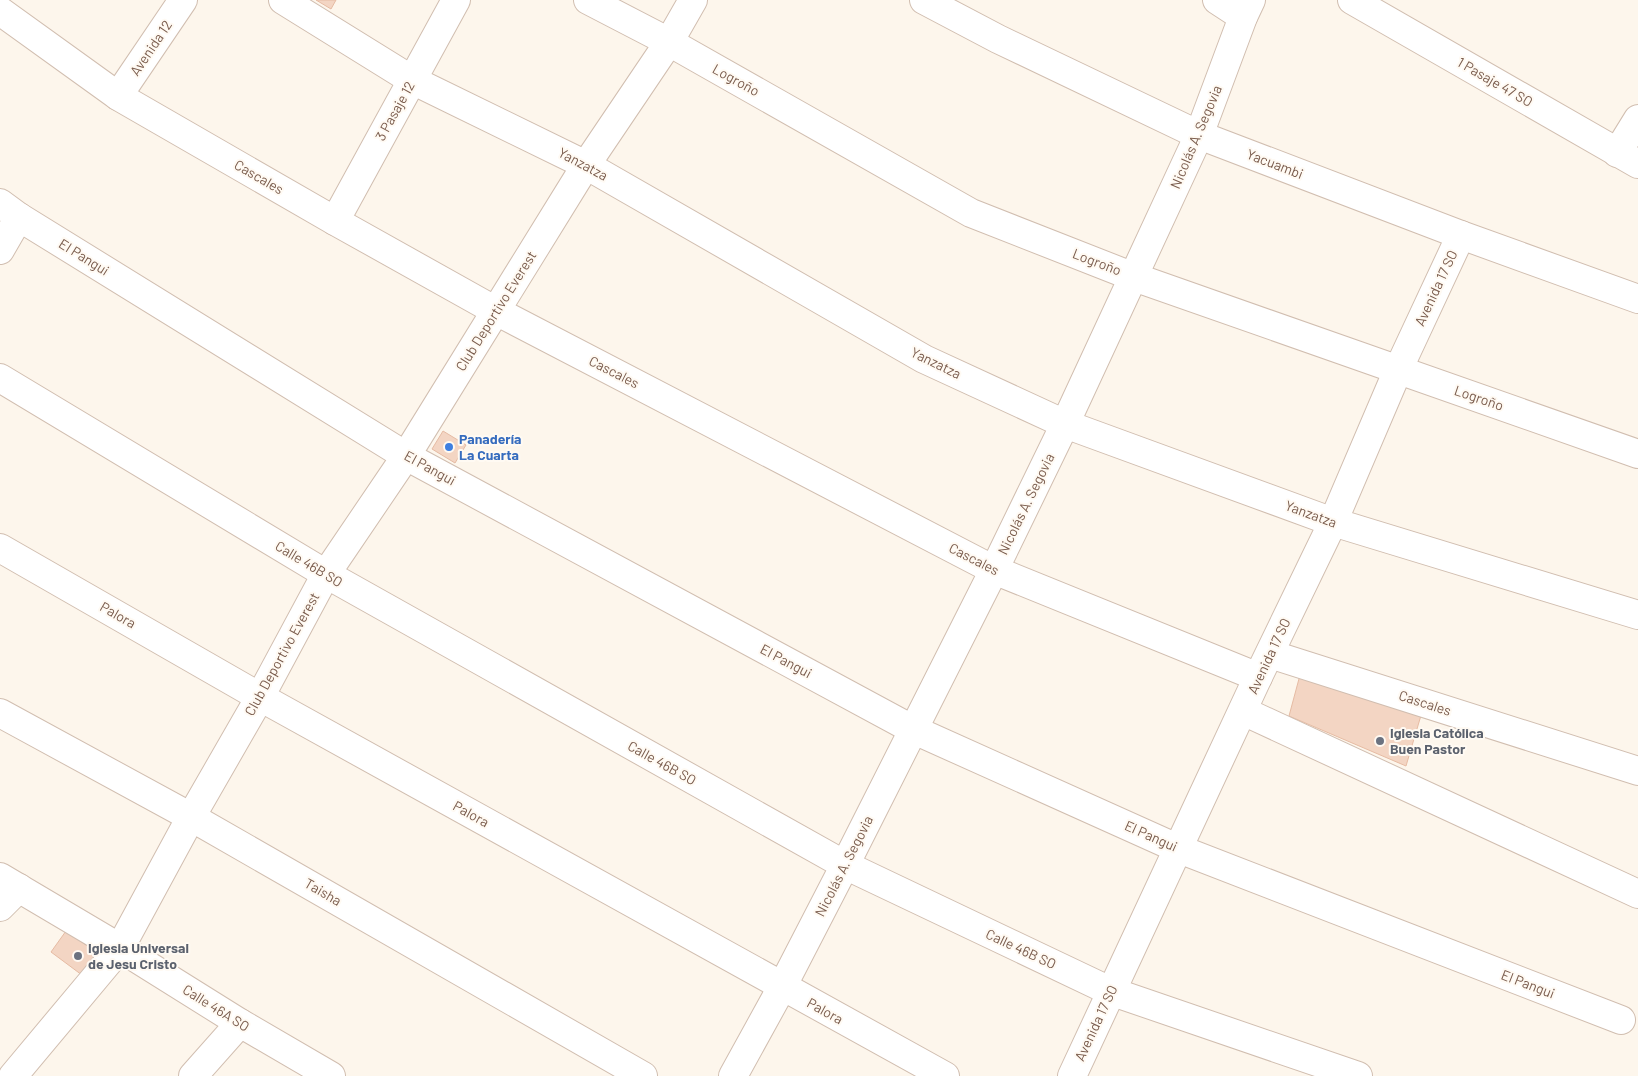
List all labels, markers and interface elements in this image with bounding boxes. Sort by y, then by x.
street label: Avenida 12 [126,17,175,79]
street label: 1 Pasaje 47 SO [1455,53,1536,110]
street label: Logroño [710,60,763,99]
street label: 3 Pasaje 12 [371,78,418,143]
street label: Nicolás A. Segovia [1166,82,1225,191]
street label: Yanzatza [555,143,611,184]
street label: Yacuambi [1245,145,1306,182]
street label: Cascales [232,156,287,198]
street label: El Pangui [56,235,113,279]
street label: Logroño [1070,244,1124,279]
street label: Avenida 17 SO [1411,247,1461,328]
street label: Club Deportivo Everest [452,248,539,374]
street label: Yanzatza [908,343,964,382]
street label: Cascales [586,352,642,392]
street label: Logroño [1452,381,1506,414]
place label: Panadería La Cuarta [459,430,521,463]
marker: Panadería La Cuarta [443,441,455,453]
street label: El Pangui [402,447,459,489]
street label: Nicolás A. Segovia [994,450,1057,557]
street label: Yanzatza [1283,496,1339,531]
street label: Calle 46B SO [272,537,346,590]
street label: Cascales [946,539,1002,579]
street label: Club Deportivo Everest [241,589,323,718]
street label: Palora [97,598,139,632]
street label: Avenida 17 SO [1244,615,1294,696]
street label: El Pangui [758,640,815,681]
street label: Cascales [1397,686,1454,719]
place label: Iglesia Católica Buen Pastor [1390,724,1484,757]
marker: Iglesia Católica Buen Pastor [1374,735,1386,747]
street label: Calle 46B SO [625,737,699,788]
street label: Palora [450,797,492,830]
street label: Nicolás A. Segovia [811,813,876,919]
street label: El Pangui [1122,816,1180,855]
street label: Taisha [302,874,345,909]
street label: Calle 46B SO [983,925,1059,972]
place label: Iglesia Universal de Jesu Cristo [88,939,189,972]
marker: Iglesia Universal de Jesu Cristo [72,950,84,962]
street label: El Pangui [1499,966,1557,1002]
street label: Calle 46A SO [180,980,253,1035]
street label: Avenida 17 SO [1071,982,1121,1063]
street label: Palora [804,994,846,1027]

